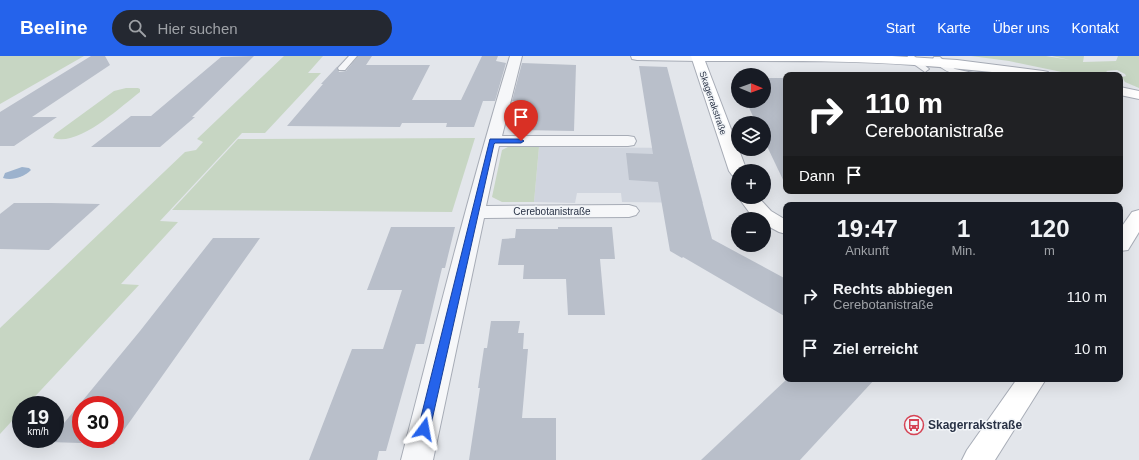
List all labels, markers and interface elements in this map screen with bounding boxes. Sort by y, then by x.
search box [112,10,392,46]
text: Beeline [20,17,88,38]
icon: search [126,17,148,39]
text: Hier suchen [158,20,238,37]
text: Start [886,20,915,36]
text: Karte [937,20,971,36]
text: Über uns [993,20,1050,36]
text: Kontakt [1072,20,1119,36]
north arrow [731,68,771,108]
map controls [731,68,771,252]
street label: Skagerrakstraße [697,70,729,136]
icon: right [799,88,851,140]
text: 110 m [865,88,943,119]
pin [504,100,538,141]
icon: arrive [510,106,532,128]
button: layers [731,116,771,156]
text: Cerebotanistraße [865,121,1004,141]
button: + [731,164,771,204]
icon: arrive [843,164,865,186]
text: Dann [799,167,835,184]
street label: Cerebotanistraße [513,206,591,217]
button: − [731,212,771,252]
text: 19:47 [837,215,898,242]
text: 1 [957,215,970,242]
text: 120 [1029,215,1070,242]
text: Ankunft [845,243,889,258]
text: Min. [951,243,976,258]
text: m [1044,243,1055,258]
text: Rechts abbiegen [833,280,953,297]
icon: right [799,285,821,307]
text: 110 m [1066,288,1107,305]
text: Cerebotanistraße [833,297,933,312]
icon: arrive [799,337,821,359]
text: Ziel erreicht [833,340,918,357]
text: 10 m [1074,340,1107,357]
speed limit sign: 30 [72,396,124,448]
text: 19 [27,406,49,428]
position arrow [403,408,445,450]
bus stop icon: Skagerrakstraße [903,414,925,436]
place label: Skagerrakstraße [928,418,1022,432]
text: km/h [27,426,49,437]

